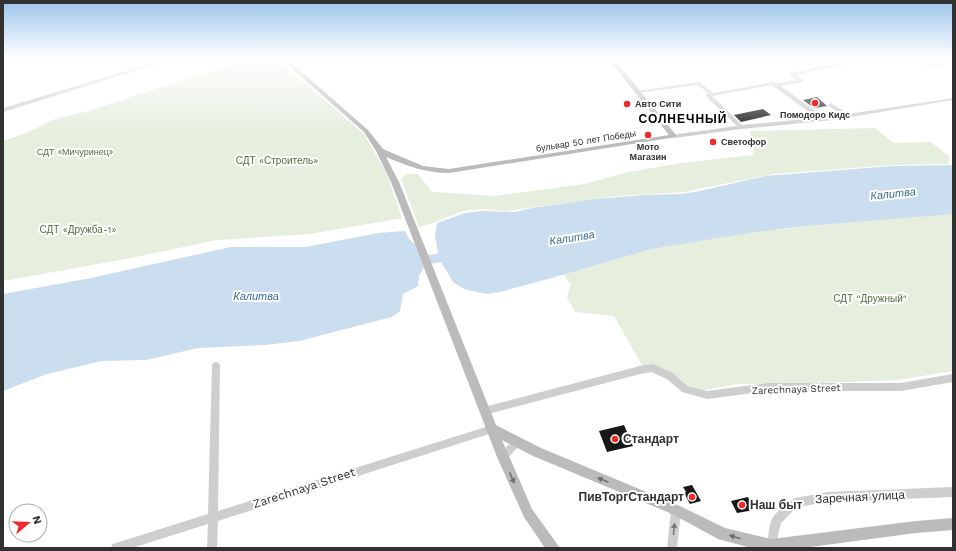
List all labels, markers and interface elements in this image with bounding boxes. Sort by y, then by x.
marker: Помодоро Кидс [810,98,820,108]
marker: Авто Сити [622,99,632,109]
place label: Авто Сити [635,99,681,109]
place label: Помодоро Кидс [780,110,850,120]
district label: СОЛНЕЧНЫЙ [639,111,727,126]
street label: бульвар 50 лет Победы [535,128,637,154]
marker: Мото Магазин [643,130,653,140]
marker: Светофор [708,137,718,147]
place label: Светофор [721,137,767,147]
place label: Мото Магазин [630,142,666,162]
park label: СДТ «Мичуринец» [37,147,113,157]
park label: СДТ «Строитель» [236,155,318,166]
water label: Калитва [870,185,916,203]
park label: СДТ «Дружба-1» [40,224,117,235]
water label: Калитва [548,228,596,248]
water label: Калитва [233,290,279,303]
park label: СДТ "Дружный" [833,293,907,304]
street label: Zarechnaya Street [751,382,841,396]
place label: Стандарт [623,432,679,446]
marker: Стандарт [610,434,620,444]
street label: Zarechnaya Street [251,465,357,511]
one-way arrow [509,472,515,483]
one-way arrow [597,476,609,482]
street label: Заречная улица [815,488,906,506]
place label: ПивТоргСтандарт [579,490,684,504]
marker: ПивТоргСтандарт [687,492,697,502]
place label: Наш быт [750,498,802,512]
marker: Наш быт [737,500,747,510]
north arrow [8,503,48,543]
text: N [30,514,44,526]
one-way arrow [670,523,677,535]
one-way arrow [729,534,741,540]

